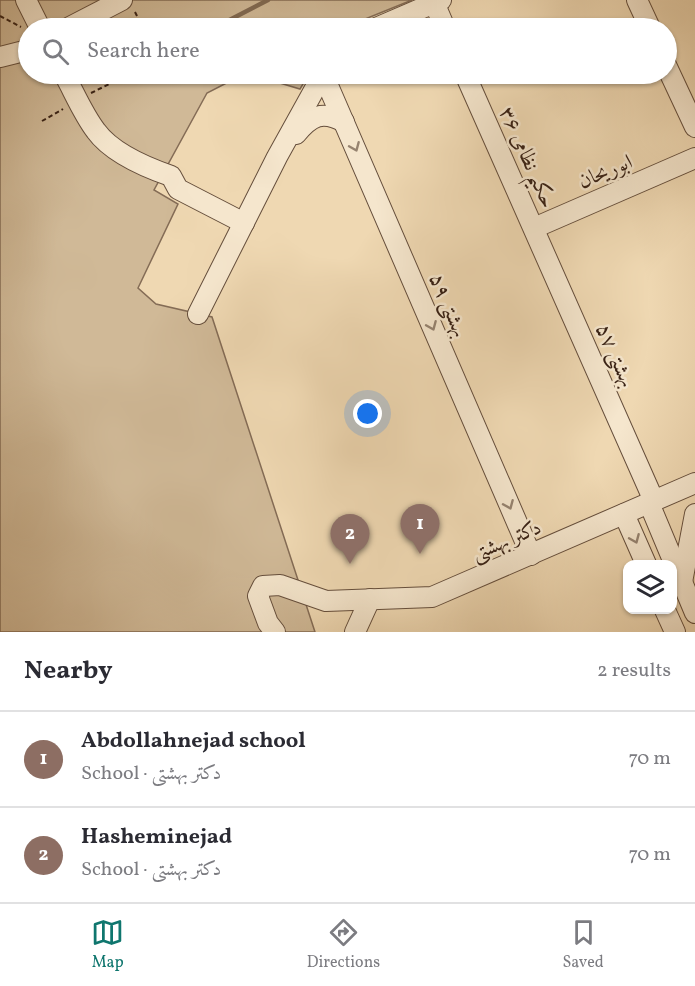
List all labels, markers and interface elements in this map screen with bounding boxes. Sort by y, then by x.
search box [18,18,677,84]
icon: search [39,35,72,68]
text: Search here [87,36,200,67]
street label: حکیم نظامی ۳۶ [487,102,562,215]
one-way arrow [348,140,360,151]
street label: ابوریحان [574,148,637,197]
street label: بهشتی ۵۹ [421,269,474,342]
one-way arrow [425,319,437,330]
street label: بهشتی ۵۷ [588,319,642,392]
your location [353,399,382,428]
one-way arrow [502,498,514,509]
pin: 1 [400,504,440,554]
pin: 2 [330,514,370,564]
street label: دکتر بهشتی [467,514,546,569]
one-way arrow [627,533,639,544]
map controls [623,560,677,614]
button: layers [623,560,677,614]
text: Nearby [24,653,113,689]
text: 2 results [597,657,671,685]
text: Abdollahnejad school [81,726,306,757]
text: 1 [39,745,48,773]
text: 70 m [628,745,671,773]
text: School · دکتر بهشتی [81,760,221,788]
text: Hasheminejad [81,822,232,853]
text: 2 [38,841,49,869]
text: 70 m [628,841,671,869]
text: School · دکتر بهشتی [81,856,221,884]
tab: Map [91,916,124,974]
tab: Directions [307,916,380,974]
tab: Saved [563,916,604,974]

